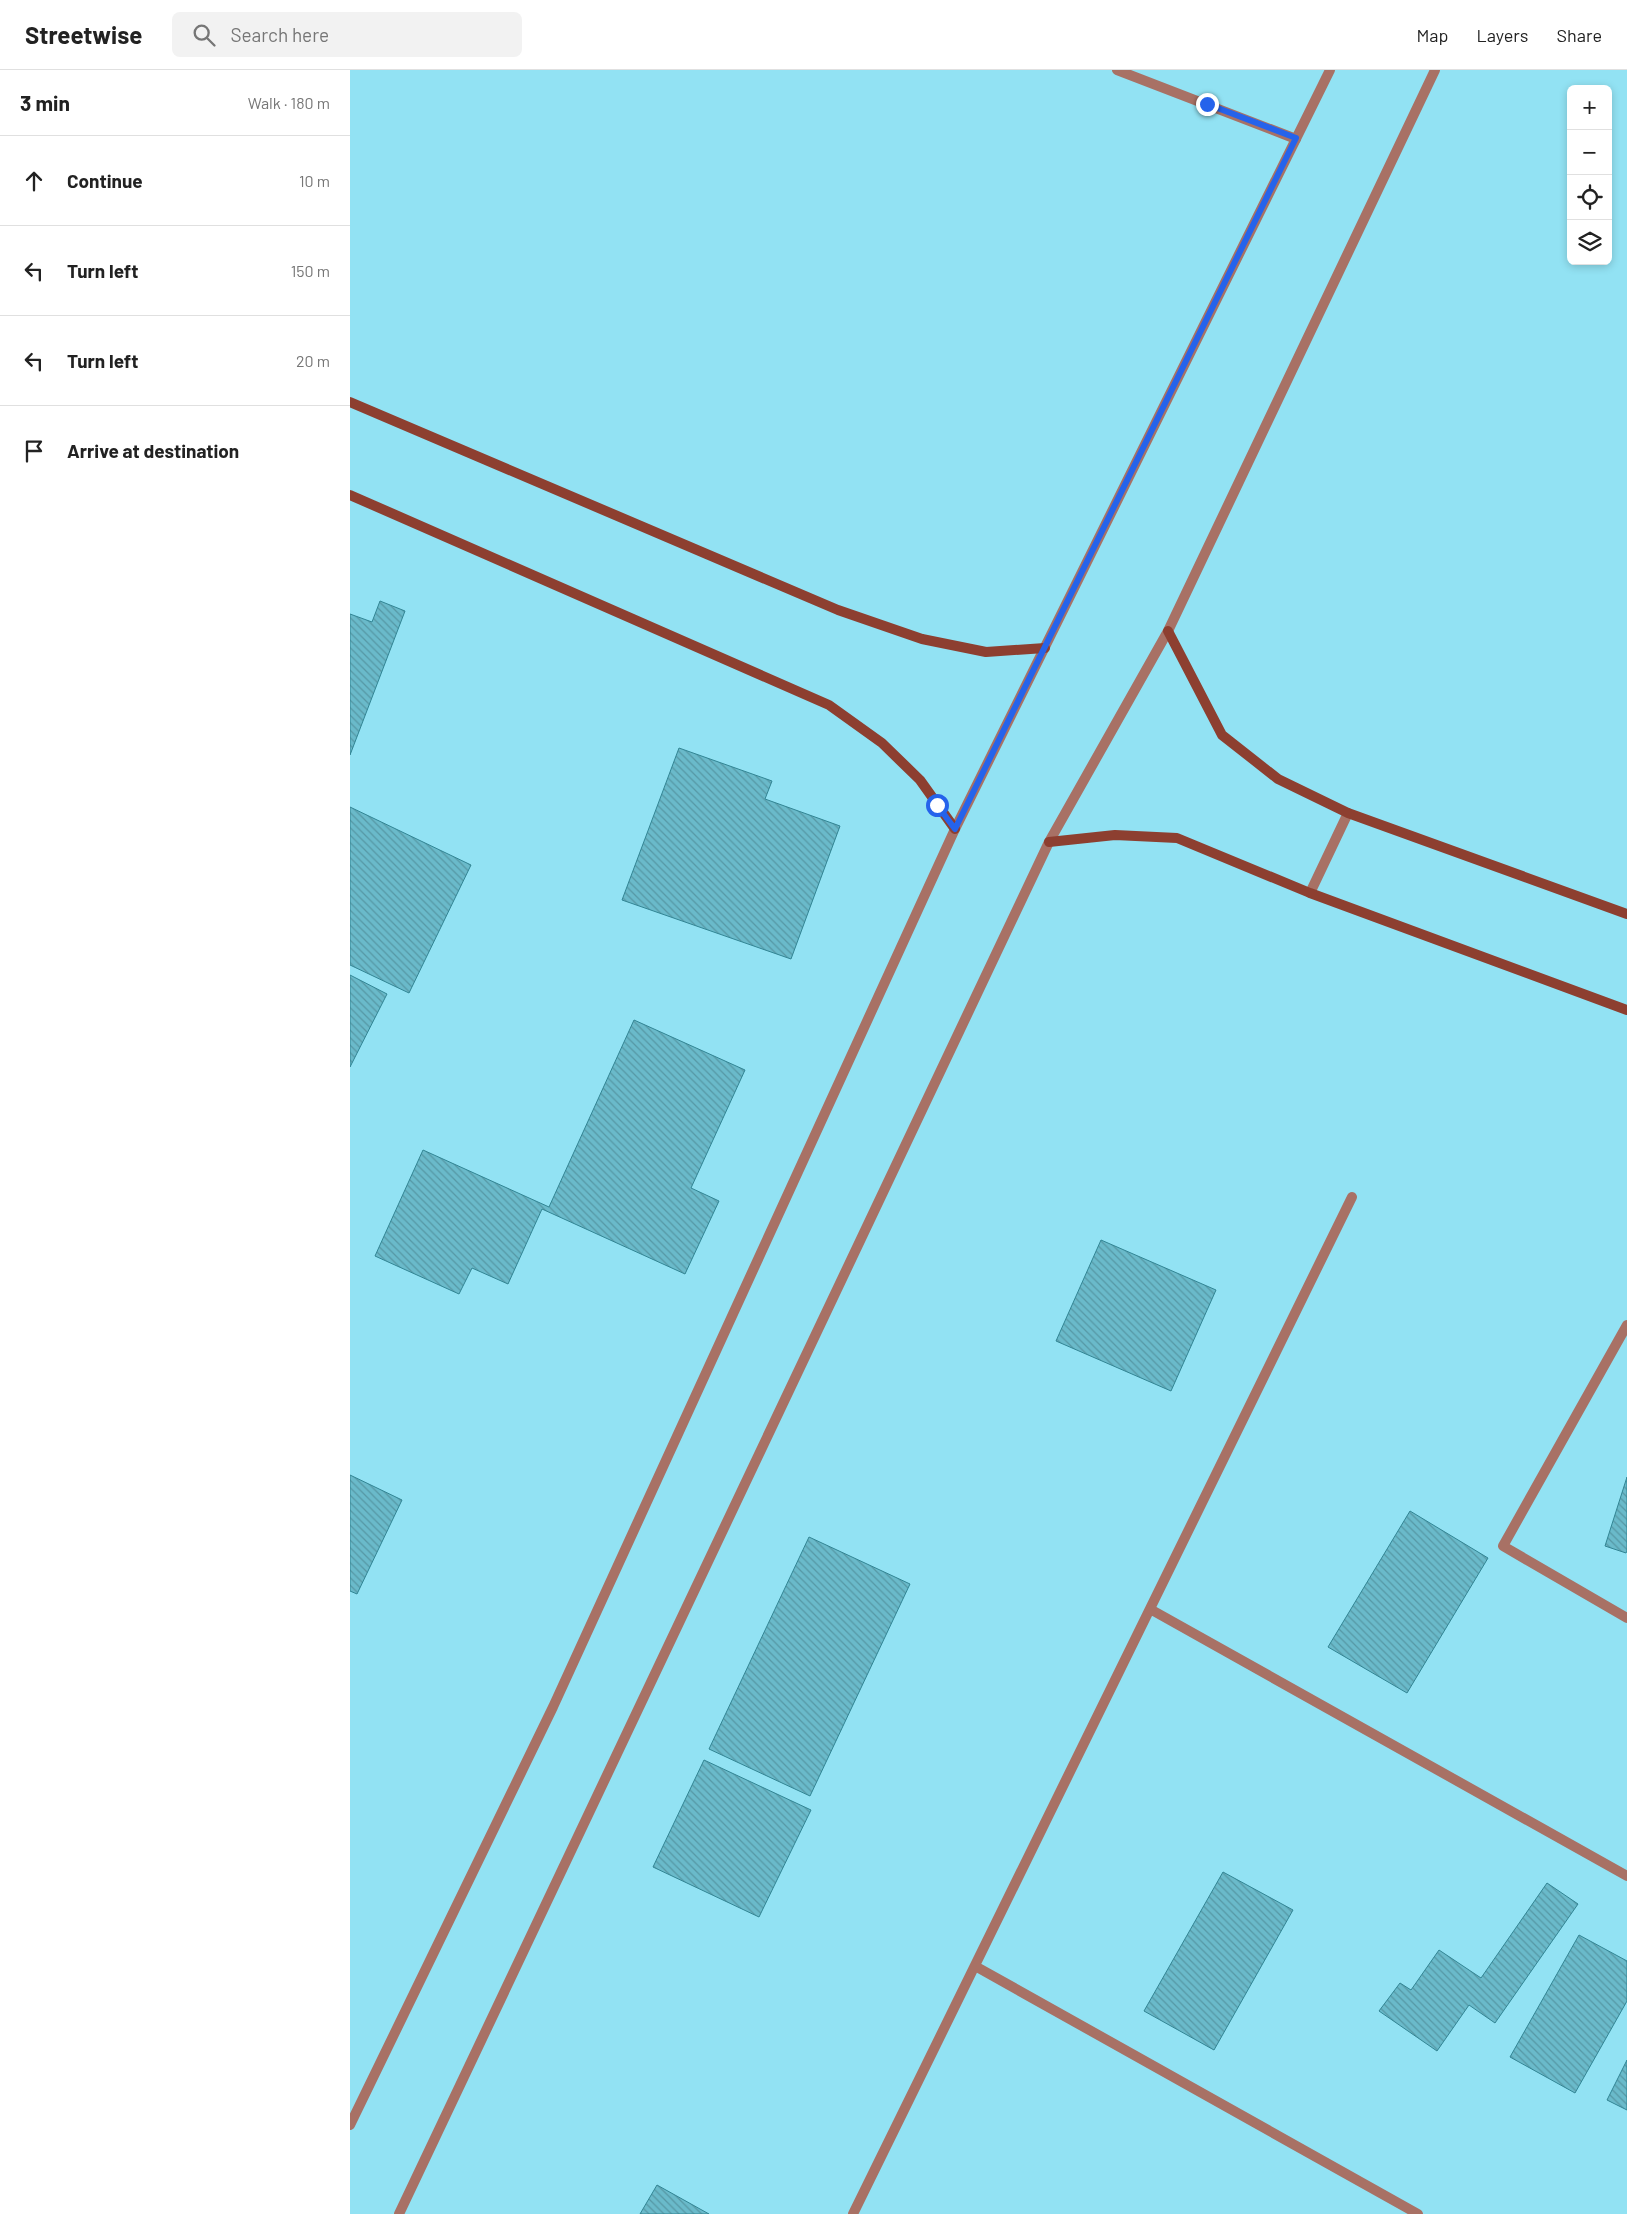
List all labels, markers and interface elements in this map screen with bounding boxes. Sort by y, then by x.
search box [172,12,522,57]
text: Streetwise [25,20,142,49]
icon: search [190,21,218,49]
text: Search here [230,23,329,46]
text: Map [1416,24,1448,46]
text: Layers [1476,24,1529,46]
text: Share [1557,24,1602,46]
map controls [1567,85,1612,265]
button: + [1567,85,1612,130]
text: 3 min [20,90,70,115]
text: Walk · 180 m [248,93,330,112]
route end [1196,93,1219,116]
button: − [1567,130,1612,175]
icon: ahead [20,167,48,195]
text: Continue [67,169,143,192]
text: 10 m [299,171,330,190]
button: locate [1567,175,1612,220]
button: layers [1567,220,1612,265]
icon: left [20,257,48,285]
text: Turn left [67,259,138,282]
text: 150 m [291,261,330,280]
icon: left [20,347,48,375]
text: Turn left [67,349,138,372]
text: 20 m [296,351,330,370]
icon: arrive [20,437,48,465]
text: Arrive at destination [67,439,239,462]
route start [926,794,949,817]

